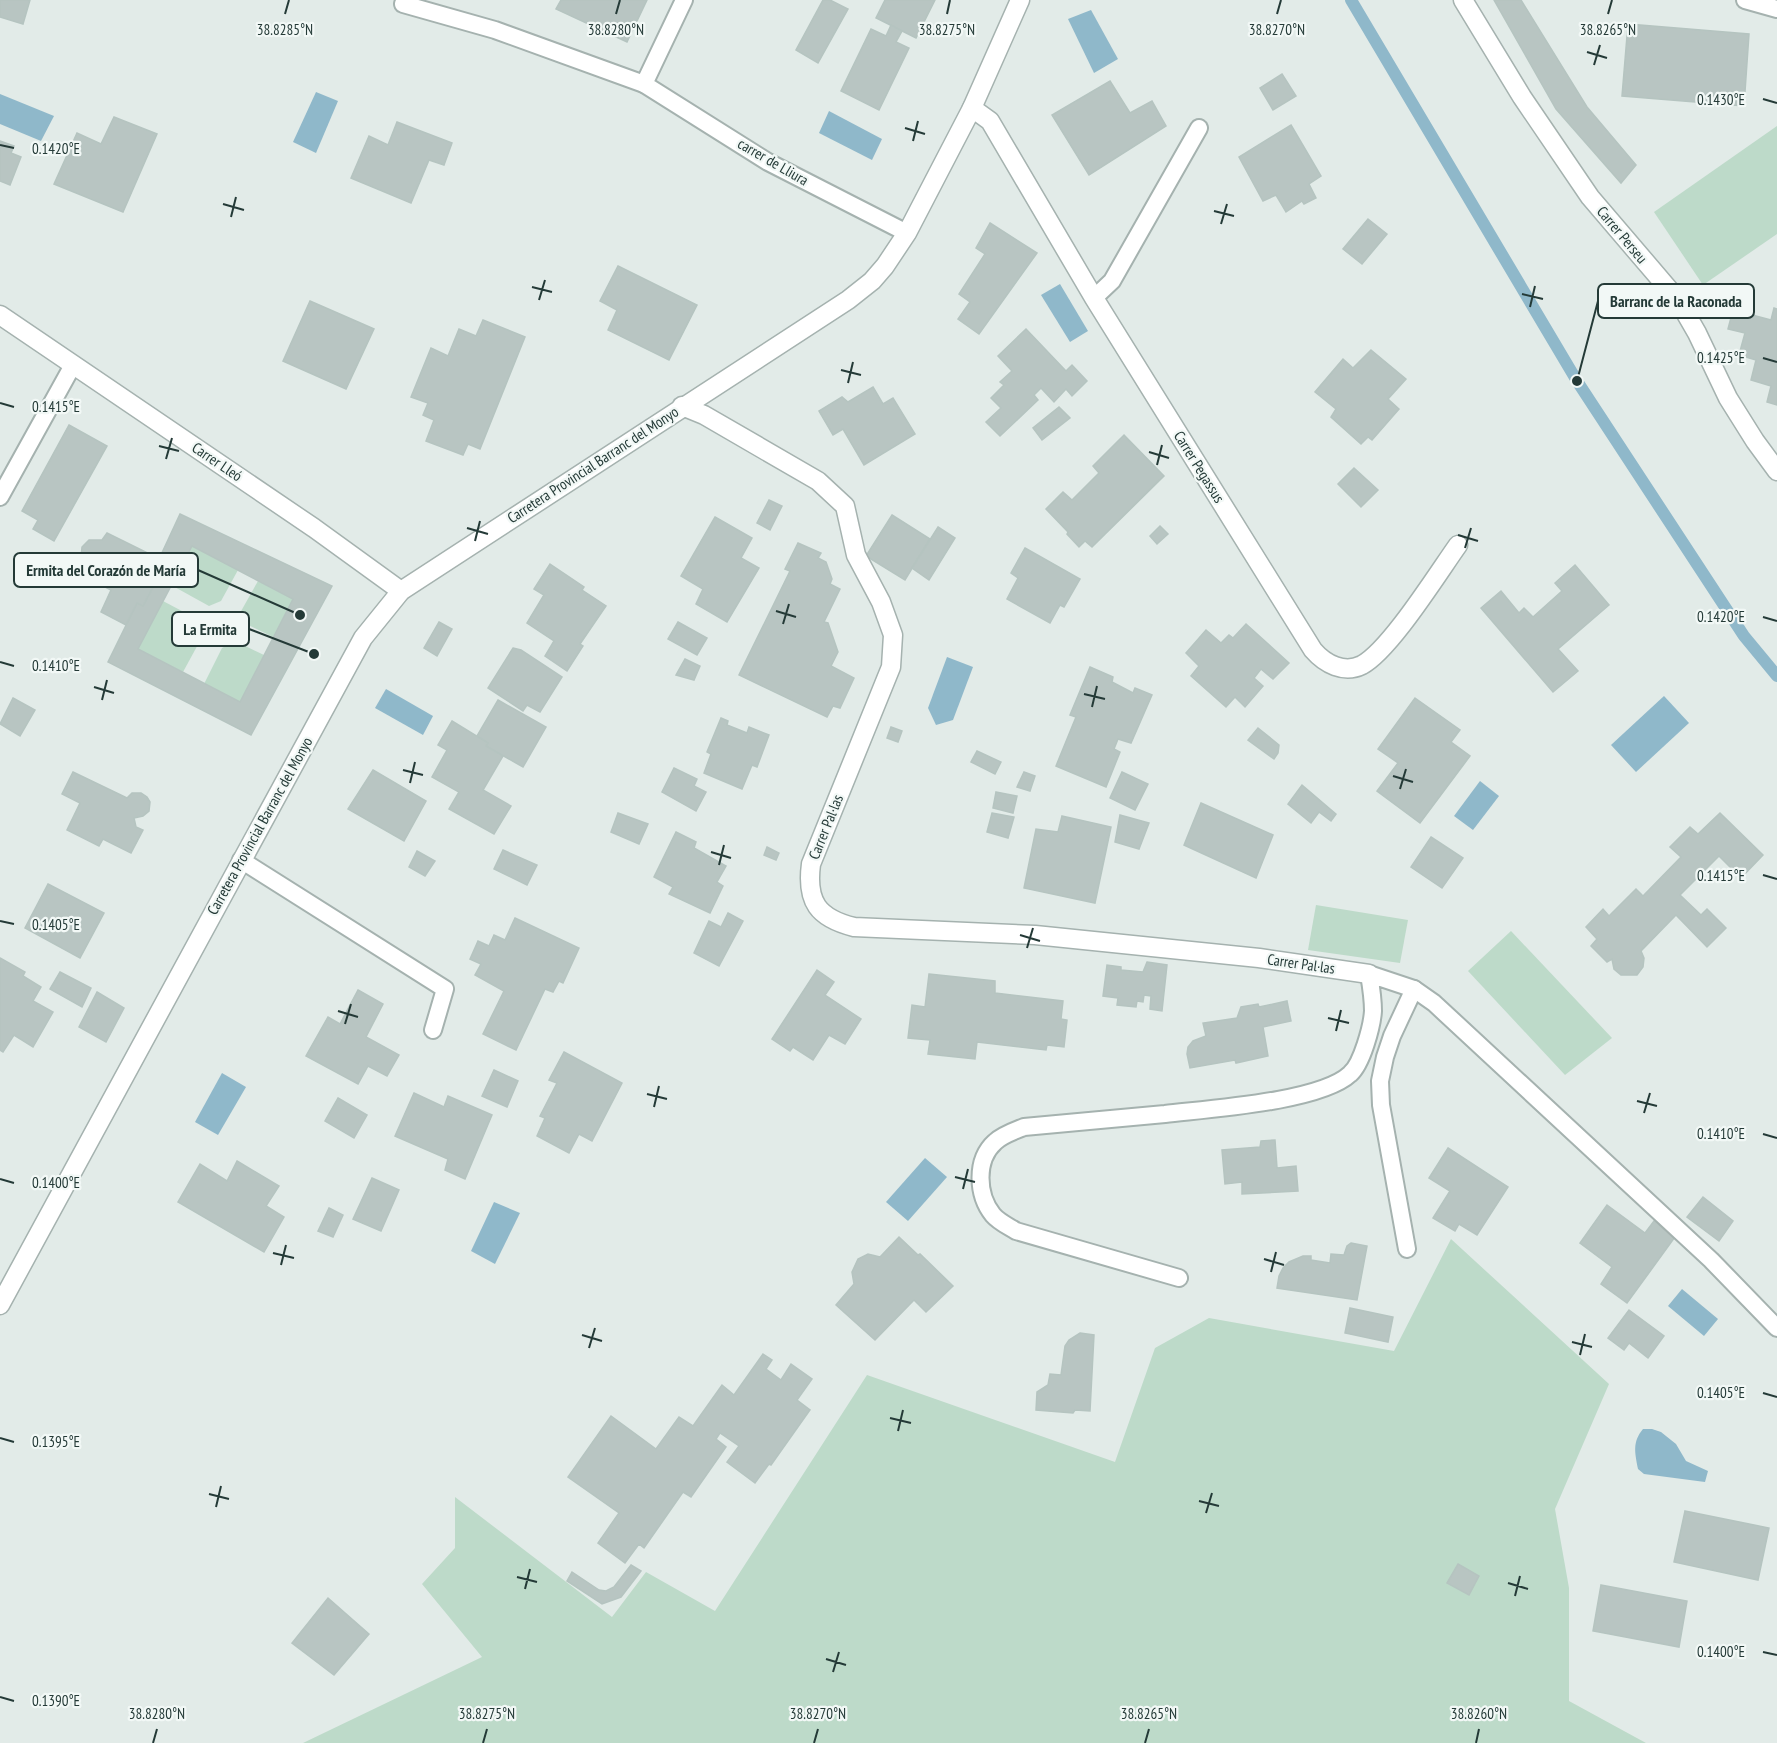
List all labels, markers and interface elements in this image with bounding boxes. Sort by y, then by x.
text: 38.8285°N [257,20,313,39]
text: 38.8280°N [588,20,644,39]
text: 38.8275°N [919,20,975,39]
text: 38.8270°N [1249,20,1305,39]
text: 38.8265°N [1580,20,1636,39]
text: 0.1430°E [1697,90,1745,109]
street label: carrer de Lliura [735,134,812,189]
text: 0.1420°E [32,139,80,158]
street label: Carrer Perseu [1593,202,1652,267]
callout: Barranc de la Raconada [1598,284,1754,318]
text: Barranc de la Raconada [1610,291,1742,311]
text: 0.1425°E [1697,348,1745,367]
text: 0.1415°E [32,397,80,416]
street label: Carretera Provincial Barranc del Monyo [503,402,682,527]
street label: Carrer Pegassus [1170,427,1229,506]
street label: Carrer Lleó [188,438,246,485]
callout: Ermita del Corazón de María [14,553,198,587]
text: Ermita del Corazón de María [26,560,186,580]
text: 0.1420°E [1697,607,1745,626]
callout: La Ermita [172,612,249,646]
text: La Ermita [183,619,237,639]
text: 0.1410°E [32,656,80,675]
street label: Carretera Provincial Barranc del Monyo [203,733,316,918]
street label: Carrer Pal·las [804,792,847,862]
text: 0.1415°E [1697,866,1745,885]
text: 0.1405°E [32,915,80,934]
street label: Carrer Pal·las [1266,949,1336,978]
text: 0.1410°E [1697,1124,1745,1143]
text: 0.1400°E [32,1173,80,1192]
text: 0.1405°E [1697,1383,1745,1402]
text: 0.1395°E [32,1432,80,1451]
text: 0.1400°E [1697,1642,1745,1661]
text: 0.1390°E [32,1691,80,1710]
text: 38.8280°N [129,1704,185,1723]
text: 38.8275°N [459,1704,515,1723]
text: 38.8270°N [790,1704,846,1723]
text: 38.8265°N [1121,1704,1177,1723]
text: 38.8260°N [1451,1704,1507,1723]

